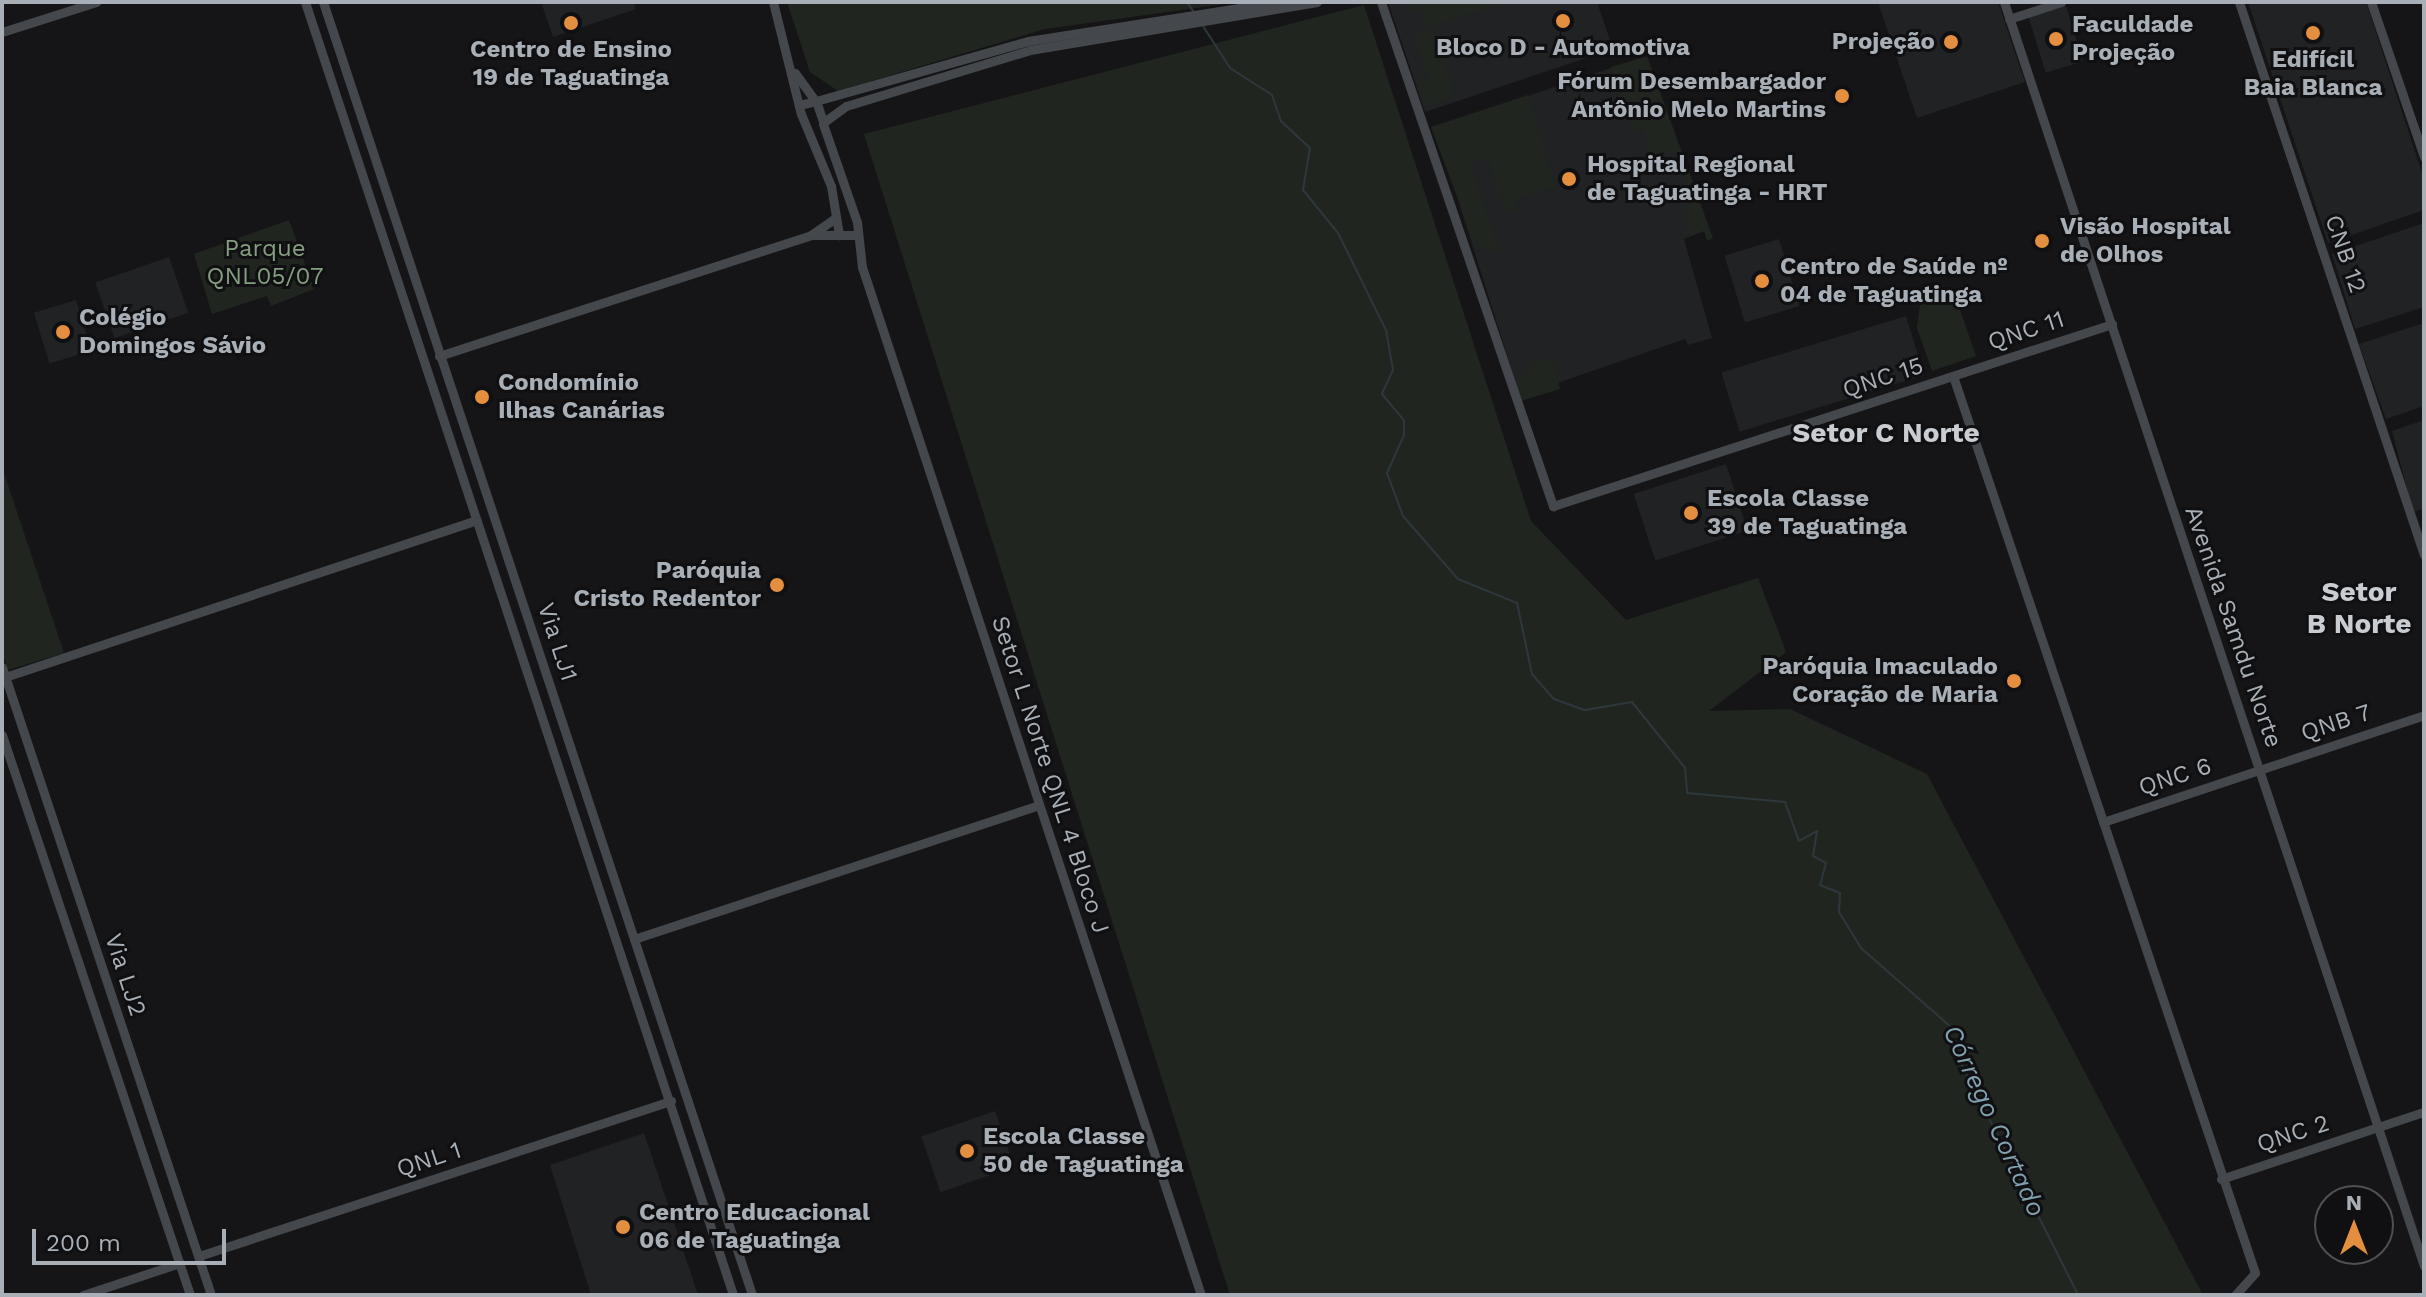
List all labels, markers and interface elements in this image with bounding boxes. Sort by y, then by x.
place label: Faculdade Projeção [2072,11,2194,67]
marker: Bloco D - Automotiva [1554,12,1572,30]
marker: Centro de Ensino 19 de Taguatinga [562,14,580,32]
marker: Edifícil Baia Blanca [2304,24,2322,42]
place label: Projeção [1832,28,1935,56]
marker: Faculdade Projeção [2047,30,2065,48]
marker: Projeção [1942,33,1960,51]
place label: Bloco D - Automotiva [1436,34,1690,62]
place label: Centro de Ensino 19 de Taguatinga [470,36,672,92]
place label: Edifícil Baia Blanca [2244,46,2382,102]
place label: Fórum Desembargador Antônio Melo Martins [1557,68,1826,124]
marker: Fórum Desembargador Antônio Melo Martins [1833,87,1851,105]
place label: Hospital Regional de Taguatinga - HRT [1587,151,1828,207]
marker: Hospital Regional de Taguatinga - HRT [1558,168,1580,190]
street label: CNB 12 [2318,211,2372,297]
place label: Visão Hospital de Olhos [2060,213,2231,269]
marker: Visão Hospital de Olhos [2031,230,2053,252]
park label: Parque QNL05/07 [207,235,323,291]
place label: Centro de Saúde nº 04 de Taguatinga [1780,253,2008,309]
marker: Centro de Saúde nº 04 de Taguatinga [1751,270,1773,292]
place label: Colégio Domingos Sávio [79,304,266,360]
street label: QNC 11 [1984,305,2068,357]
marker: Colégio Domingos Sávio [54,323,72,341]
street label: QNC 15 [1839,351,1927,405]
place label: Condomínio Ilhas Canárias [498,369,665,425]
marker: Condomínio Ilhas Canárias [473,388,491,406]
district label: Setor C Norte [1792,416,1980,450]
place label: Escola Classe 39 de Taguatinga [1707,485,1908,541]
street label: Avenida Samdu Norte [2178,502,2288,752]
marker: Escola Classe 39 de Taguatinga [1682,504,1700,522]
place label: Paróquia Cristo Redentor [574,557,761,613]
district label: Setor B Norte [2307,575,2411,641]
marker: Paróquia Cristo Redentor [768,576,786,594]
street label: Via LJ1 [531,599,583,685]
street label: Setor L Norte QNL 4 Bloco J [985,611,1115,939]
place label: Paróquia Imaculado Coração de Maria [1762,653,1998,709]
marker: Paróquia Imaculado Coração de Maria [2005,672,2023,690]
street label: QNB 7 [2297,698,2375,748]
street label: QNC 6 [2135,752,2215,802]
street label: Via LJ2 [98,930,152,1020]
water label: Córrego Cortado [1936,1020,2052,1222]
street label: QNC 2 [2253,1109,2333,1159]
place label: Escola Classe 50 de Taguatinga [983,1123,1184,1179]
street label: QNL 1 [392,1136,466,1184]
marker: Escola Classe 50 de Taguatinga [958,1142,976,1160]
north arrow [2314,1185,2394,1265]
text: N [2346,1190,2362,1215]
place label: Centro Educacional 06 de Taguatinga [639,1199,870,1255]
scale bar [36,1213,230,1263]
marker: Centro Educacional 06 de Taguatinga [614,1218,632,1236]
text: 200 m [46,1229,121,1257]

